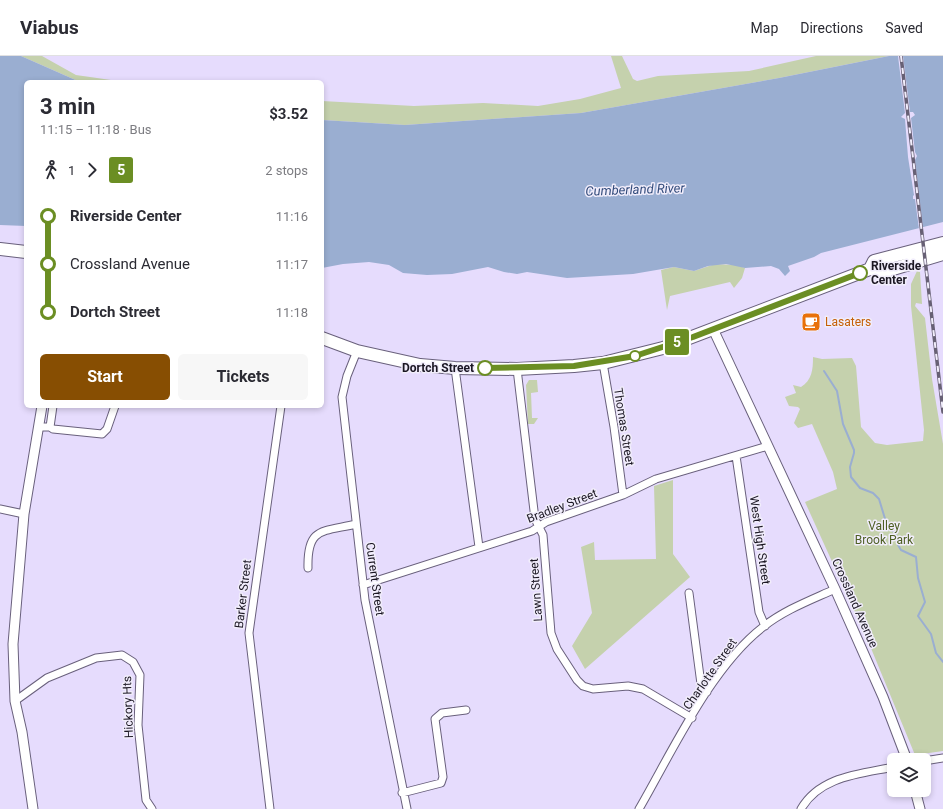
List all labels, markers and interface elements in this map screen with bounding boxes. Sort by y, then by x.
text: Viabus [20,16,79,39]
text: Map [751,20,778,36]
text: Directions [800,20,863,36]
text: Saved [885,20,923,36]
text: 3 min [40,94,95,119]
text: $3.52 [269,105,308,123]
text: 11:15 – 11:18 · Bus [40,122,152,137]
icon: walk [40,159,62,181]
icon: forward [81,159,103,181]
text: 5 [117,162,125,178]
text: 1 [68,163,75,178]
text: 2 stops [265,163,308,178]
water label: Cumberland River [585,180,686,199]
text: Riverside Center [70,207,182,225]
text: 11:16 [276,209,308,224]
text: Crossland Avenue [70,255,190,273]
text: 11:17 [276,257,308,272]
place label: Riverside Center [871,259,922,287]
marker: Riverside Center [852,265,868,281]
text: Dortch Street [70,303,160,321]
text: 11:18 [276,305,308,320]
cafe icon: Lasaters [800,311,822,333]
place label: Lasaters [825,315,871,329]
line badge: 5 [664,329,690,355]
text: 5 [673,334,681,350]
unlabelled marker [629,350,641,362]
button: Start [40,354,170,400]
button: Tickets [178,354,308,400]
marker: Dortch Street [477,360,493,376]
place label: Dortch Street [402,361,474,375]
street label: Thomas Street [611,387,637,467]
street label: Bradley Street [525,486,599,526]
street label: West High Street [747,495,773,585]
park label: Valley Brook Park [855,519,914,547]
street label: Current Street [363,541,387,617]
street label: Crossland Avenue [829,556,881,650]
street label: Lawn Street [527,558,545,622]
street label: Barker Street [232,559,254,629]
street label: Charlotte Street [680,636,740,712]
street label: Hickory Hts [120,676,136,738]
map controls [887,753,931,797]
button: layers [887,753,931,797]

